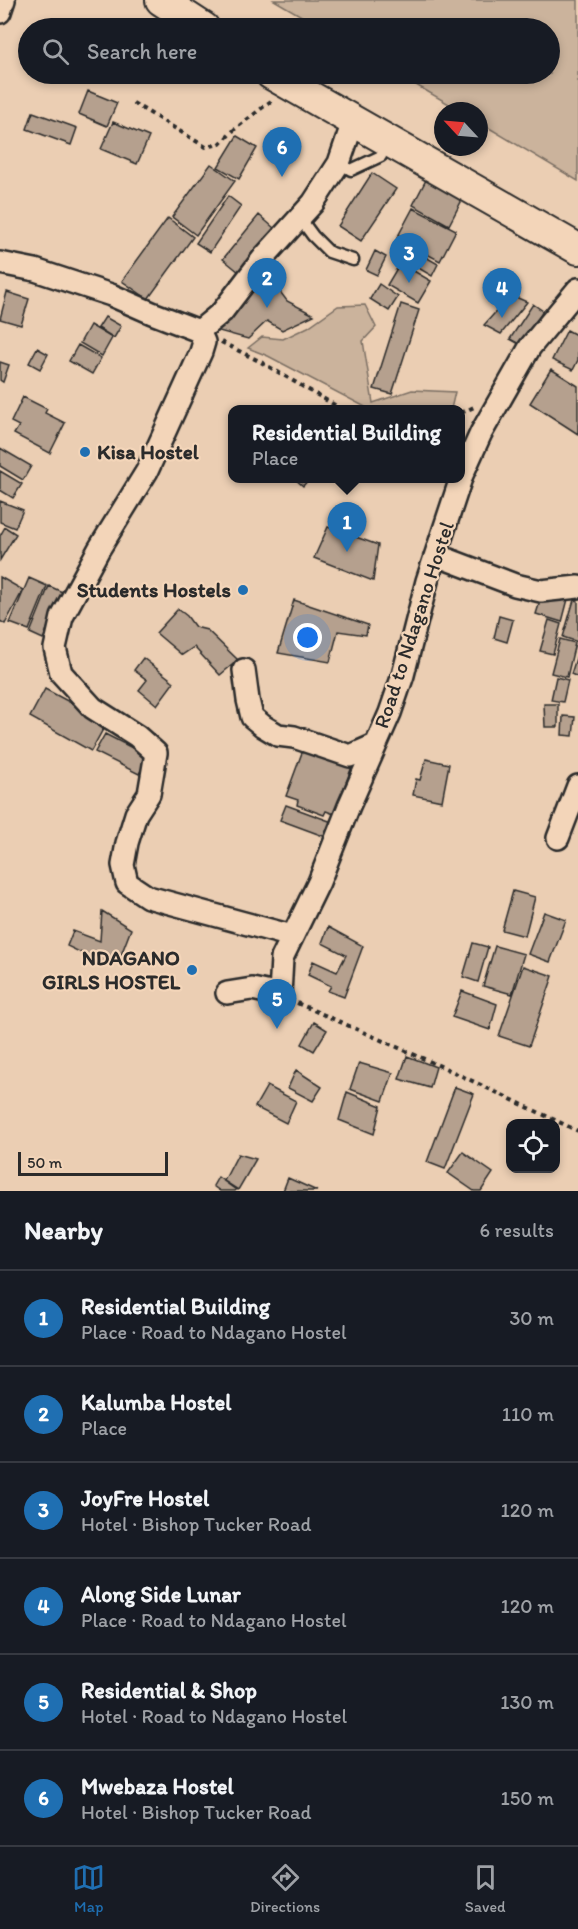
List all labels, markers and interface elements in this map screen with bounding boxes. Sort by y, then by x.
search box [18,18,560,84]
icon: search [39,35,72,68]
text: Search here [87,38,197,65]
north arrow [434,102,488,156]
pin: 6 [262,128,302,177]
pin: 3 [390,234,428,283]
pin: 2 [248,258,286,308]
pin: 4 [482,268,522,318]
popup [228,405,465,483]
text: Residential Building [252,419,441,446]
place label: Kisa Hostel [97,439,200,464]
marker: Kisa Hostel [78,445,92,459]
text: Place [252,446,298,470]
pin: 1 [328,502,366,552]
street label: Road to Ndagano Hostel [368,518,459,731]
place label: Students Hostels [77,577,231,602]
marker: Students Hostels [236,583,250,597]
your location [293,623,322,652]
place label: NDAGANO GIRLS HOSTEL [42,945,180,994]
marker: NDAGANO GIRLS HOSTEL [185,963,199,977]
pin: 5 [258,980,296,1029]
map controls [506,1119,560,1173]
button: locate [506,1119,560,1173]
scale bar [18,1149,168,1176]
text: 50 m [27,1153,62,1172]
text: Nearby [24,1214,103,1246]
text: 6 results [480,1218,554,1242]
text: Residential Building [81,1293,270,1320]
text: 1 [39,1306,48,1330]
text: 30 m [509,1306,554,1330]
text: Place · Road to Ndagano Hostel [81,1320,347,1344]
text: Kalumba Hostel [81,1389,232,1416]
text: 2 [38,1402,49,1426]
text: 110 m [502,1402,554,1426]
text: Place [81,1416,127,1440]
text: JoyFre Hostel [81,1485,209,1512]
text: 3 [38,1498,49,1522]
text: 120 m [501,1498,554,1522]
text: Hotel · Bishop Tucker Road [81,1512,311,1536]
text: Along Side Lunar [81,1581,241,1608]
text: 4 [37,1594,50,1618]
text: 120 m [501,1594,554,1618]
text: Place · Road to Ndagano Hostel [81,1608,347,1632]
text: Residential & Shop [81,1677,257,1704]
text: 5 [38,1690,49,1714]
text: 130 m [500,1690,554,1714]
text: Hotel · Road to Ndagano Hostel [81,1704,347,1728]
text: Mwebaza Hostel [81,1773,234,1800]
text: 6 [38,1786,49,1810]
text: 150 m [501,1786,554,1810]
text: Hotel · Bishop Tucker Road [81,1800,311,1824]
tab: Map [72,1861,105,1916]
tab: Directions [250,1861,320,1916]
tab: Saved [465,1861,506,1916]

